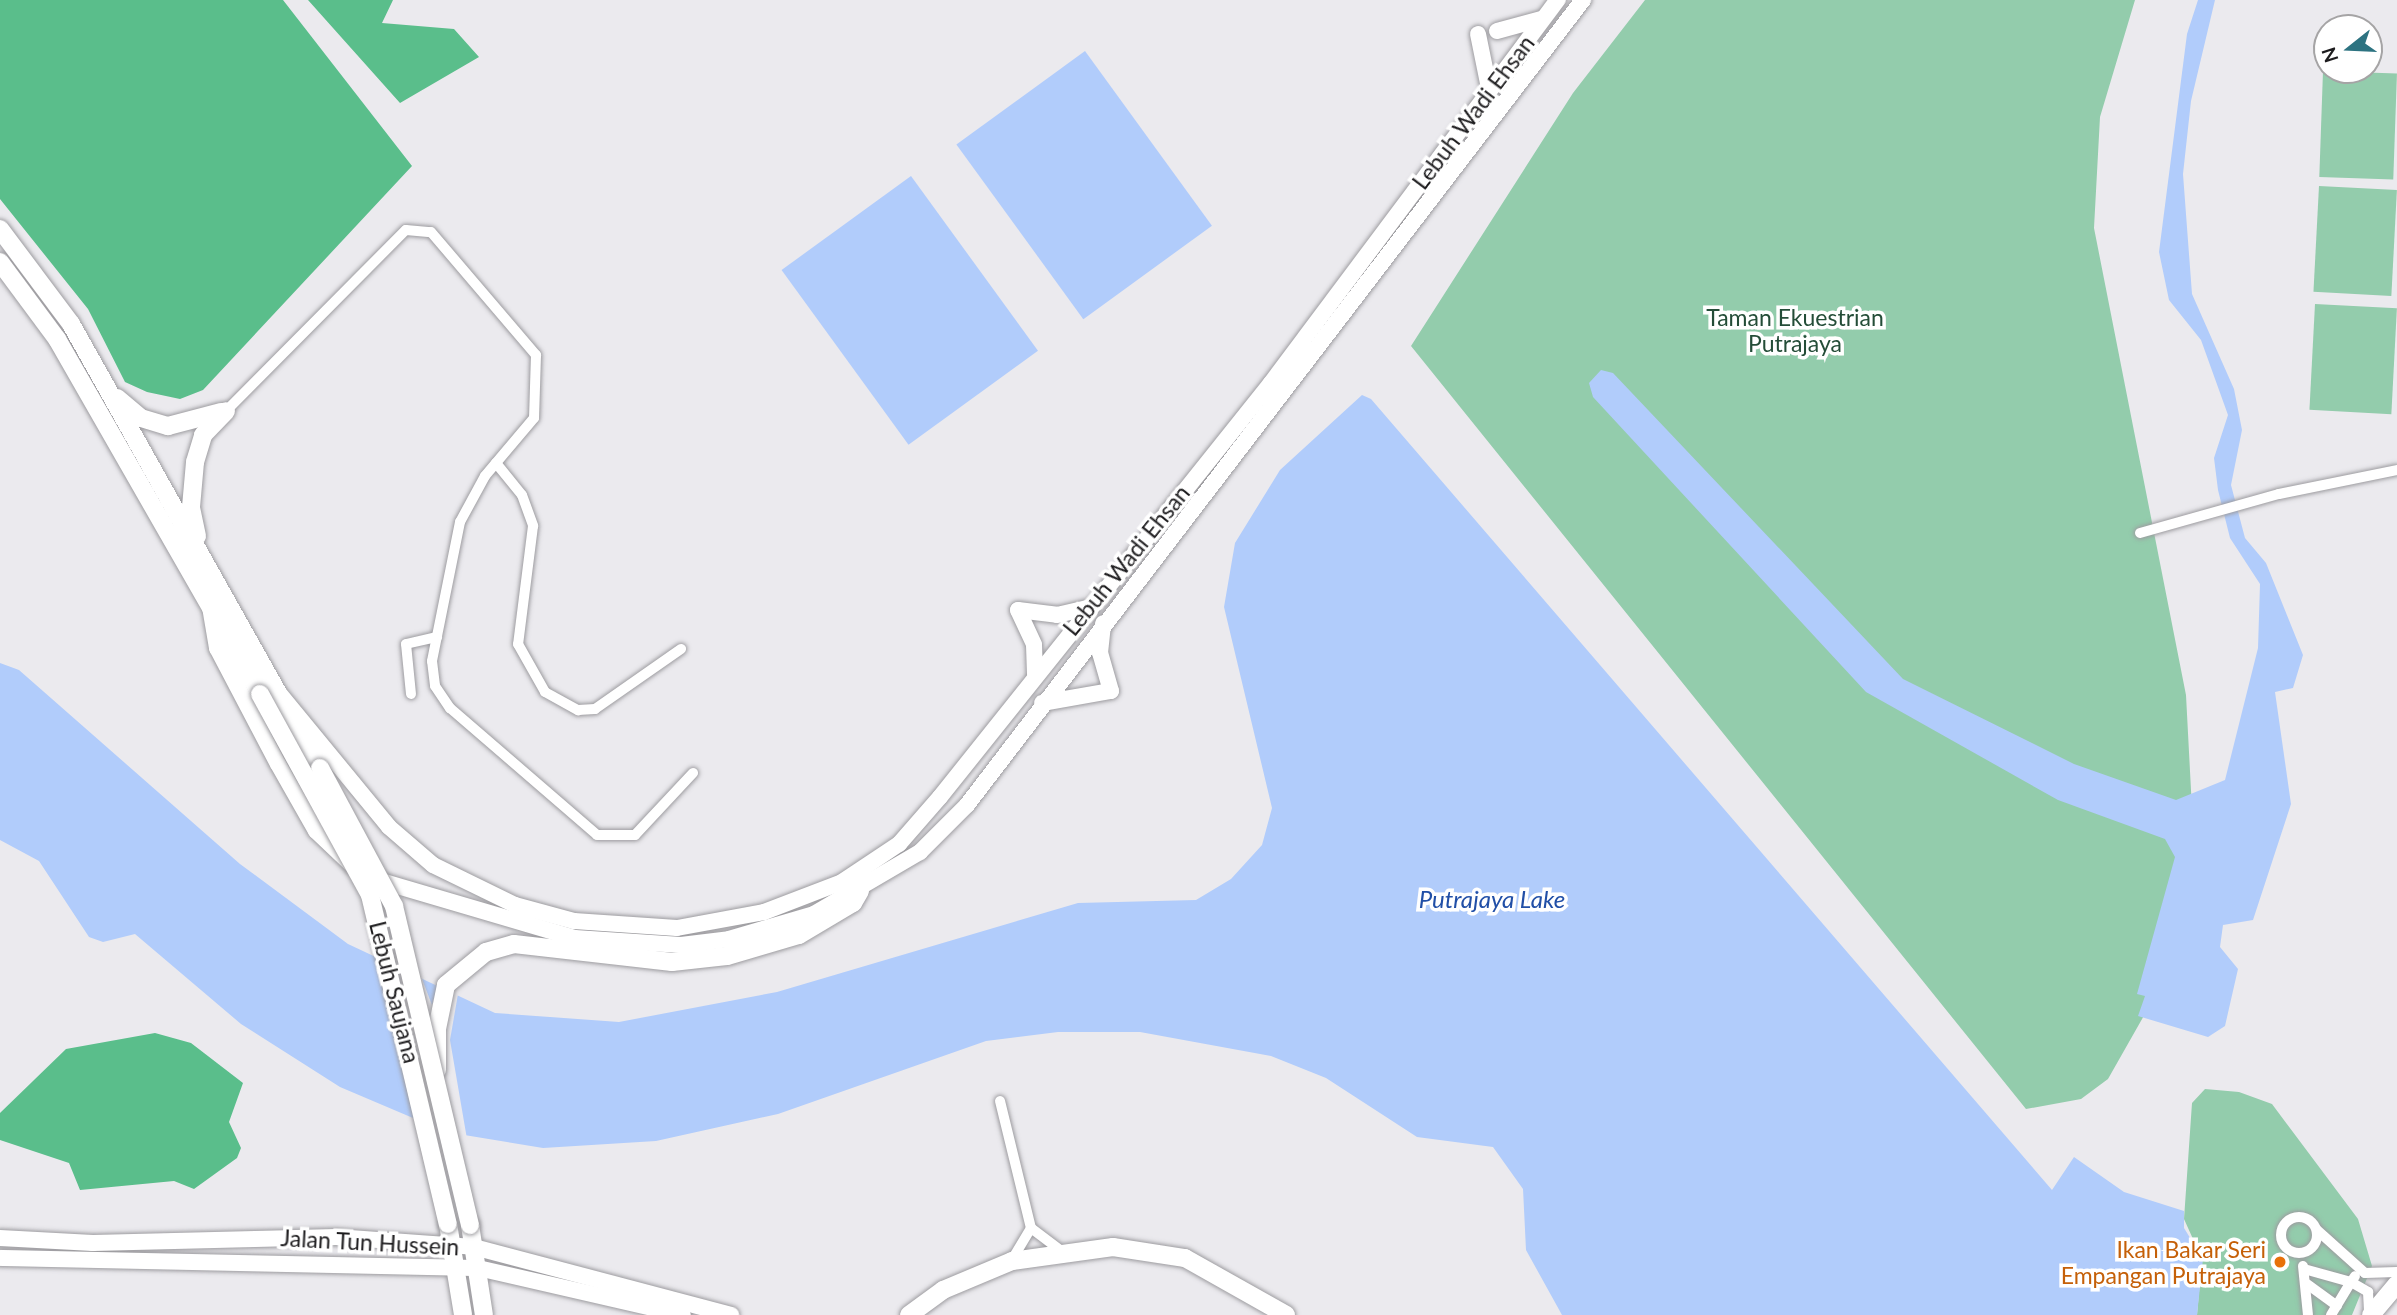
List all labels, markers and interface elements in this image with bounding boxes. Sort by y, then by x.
north arrow [2313,14,2383,84]
street label: Lebuh Wadi Ehsan [1406,29,1540,195]
text: N [2316,45,2343,66]
park label: Taman Ekuestrian Putrajaya [1706,303,1884,357]
street label: Lebuh Wadi Ehsan [1057,479,1195,641]
water label: Putrajaya Lake [1419,885,1565,913]
street label: Lebuh Saujana [364,918,426,1066]
street label: Jalan Tun Hussein [280,1224,460,1260]
place label: Ikan Bakar Seri Empangan Putrajaya [2061,1235,2266,1289]
marker: Ikan Bakar Seri Empangan Putrajaya [2272,1254,2288,1270]

